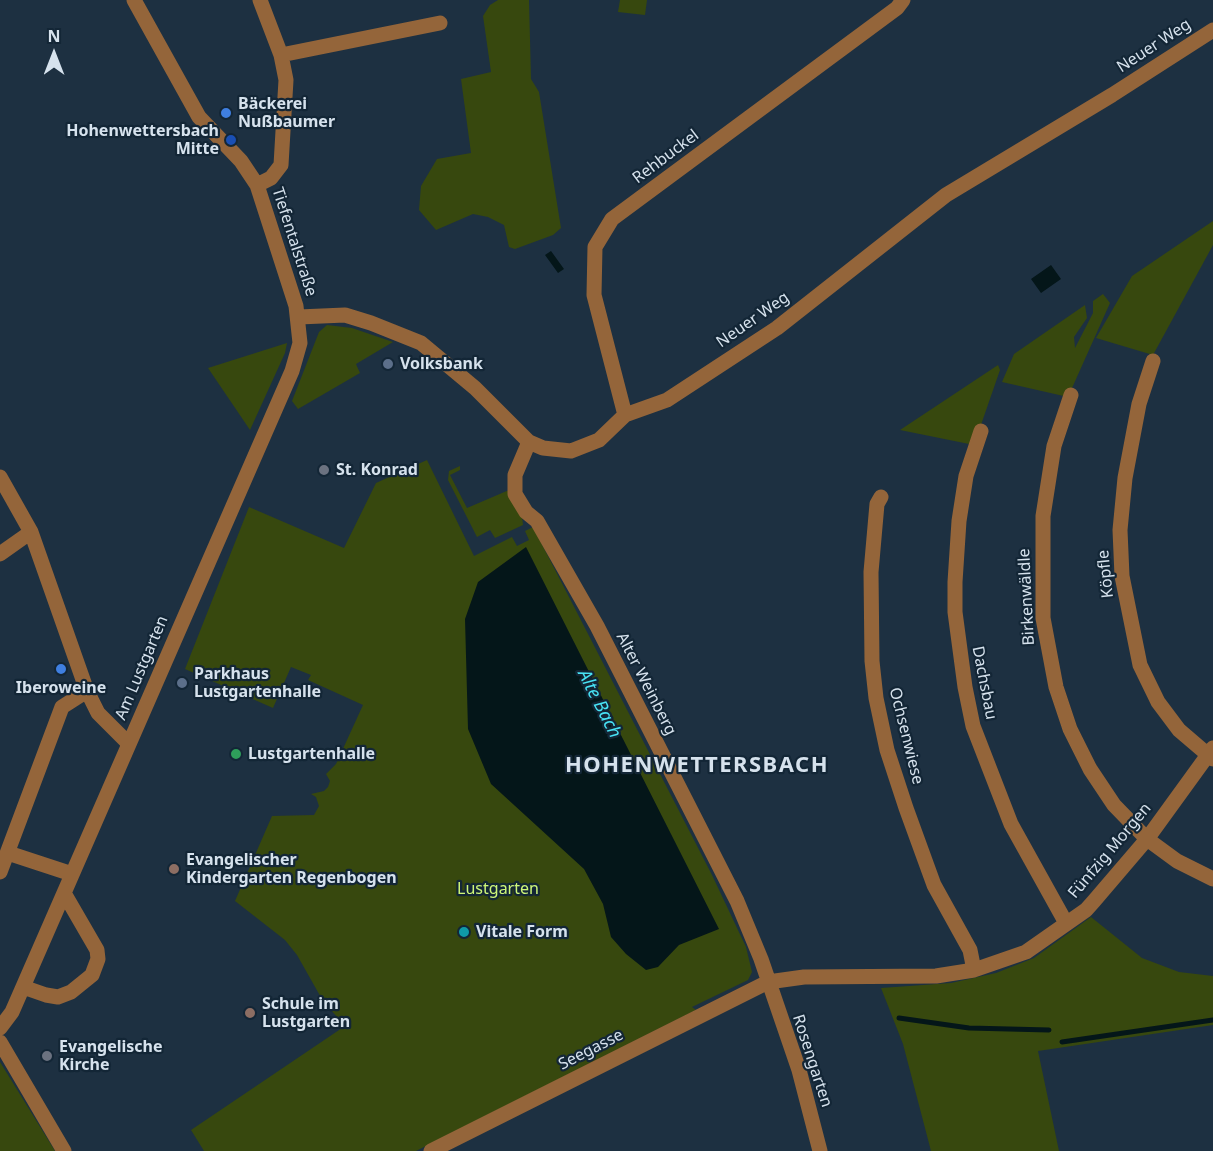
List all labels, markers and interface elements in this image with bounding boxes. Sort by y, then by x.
street label: Neuer Weg [1113,15,1195,77]
north arrow [24,24,84,84]
text: N [47,25,61,47]
place label: Bäckerei Nußbaumer [238,94,335,132]
marker: Bäckerei Nußbaumer [219,106,233,120]
place label: Hohenwettersbach Mitte [66,121,219,159]
street label: Rehbuckel [629,126,703,188]
marker: Hohenwettersbach Mitte [224,133,238,147]
street label: Tiefentalstraße [267,185,321,299]
street label: Neuer Weg [713,288,793,352]
place label: Volksbank [400,354,483,374]
marker: Volksbank [381,357,395,371]
place label: St. Konrad [336,460,418,480]
marker: St. Konrad [317,463,331,477]
street label: Birkenwäldle [1015,548,1039,646]
street label: Köpfle [1094,549,1118,599]
street label: Am Lustgarten [111,613,173,723]
street label: Alter Weinberg [612,629,680,739]
street label: Dachsbau [967,645,1001,721]
marker: Iberoweine [54,662,68,676]
place label: Parkhaus Lustgartenhalle [194,664,321,702]
water label: Alte Bach [573,666,625,742]
marker: Parkhaus Lustgartenhalle [175,676,189,690]
place label: Iberoweine [16,678,106,698]
street label: Ochsenwiese [885,686,927,786]
place label: Lustgartenhalle [248,744,375,764]
marker: Lustgartenhalle [229,747,243,761]
district label: HOHENWETTERSBACH [565,753,829,779]
street label: Fünfzig Morgen [1065,799,1155,903]
place label: Evangelischer Kindergarten Regenbogen [186,850,397,888]
marker: Evangelischer Kindergarten Regenbogen [167,862,181,876]
park label: Lustgarten [457,879,539,899]
place label: Vitale Form [476,922,568,942]
marker: Vitale Form [457,925,471,939]
place label: Schule im Lustgarten [262,994,350,1032]
marker: Schule im Lustgarten [243,1006,257,1020]
street label: Rosengarten [788,1012,836,1110]
street label: Seegasse [555,1026,627,1074]
place label: Evangelische Kirche [59,1037,163,1075]
marker: Evangelische Kirche [40,1049,54,1063]

